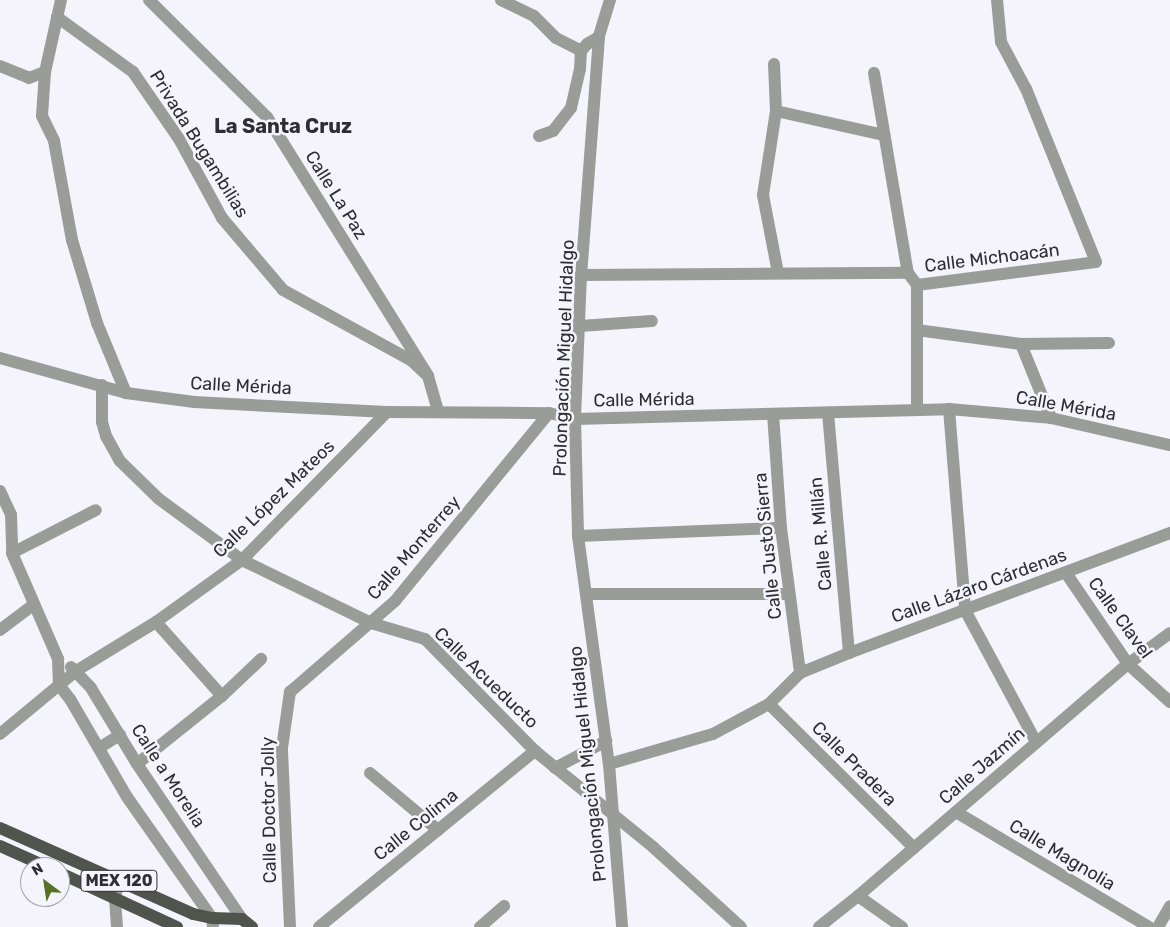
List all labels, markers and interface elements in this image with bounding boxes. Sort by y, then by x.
street label: Privada Bugambilias [145,66,253,222]
district label: La Santa Cruz [214,114,352,138]
street label: Calle La Paz [300,147,372,243]
street label: Prolongación Miguel Hidalgo [549,239,579,477]
street label: Calle Michoacán [923,239,1061,277]
street label: Calle Mérida [190,373,292,399]
street label: Calle Mérida [1014,387,1118,425]
street label: Calle Mérida [593,388,695,412]
street label: Calle López Mateos [209,435,339,563]
street label: Calle Justo Sierra [750,472,786,620]
street label: Calle R. Millán [805,476,837,592]
street label: Calle Monterrey [363,492,465,604]
street label: Calle Lázaro Cárdenas [888,544,1070,628]
street label: Calle Clavel [1083,573,1157,663]
street label: Calle Acueducto [429,623,543,733]
street label: Prolongación Miguel Hidalgo [565,645,611,883]
street label: Calle Pradera [807,717,901,811]
street label: Calle a Morelia [126,720,210,832]
street label: Calle Jazmín [935,723,1029,809]
street label: Calle Doctor Jolly [257,736,281,884]
street label: Calle Colima [370,784,462,866]
street label: Calle Magnolia [1005,815,1119,895]
north arrow [20,857,70,907]
text: N [29,860,46,879]
road number: MEX 120 [80,868,158,894]

